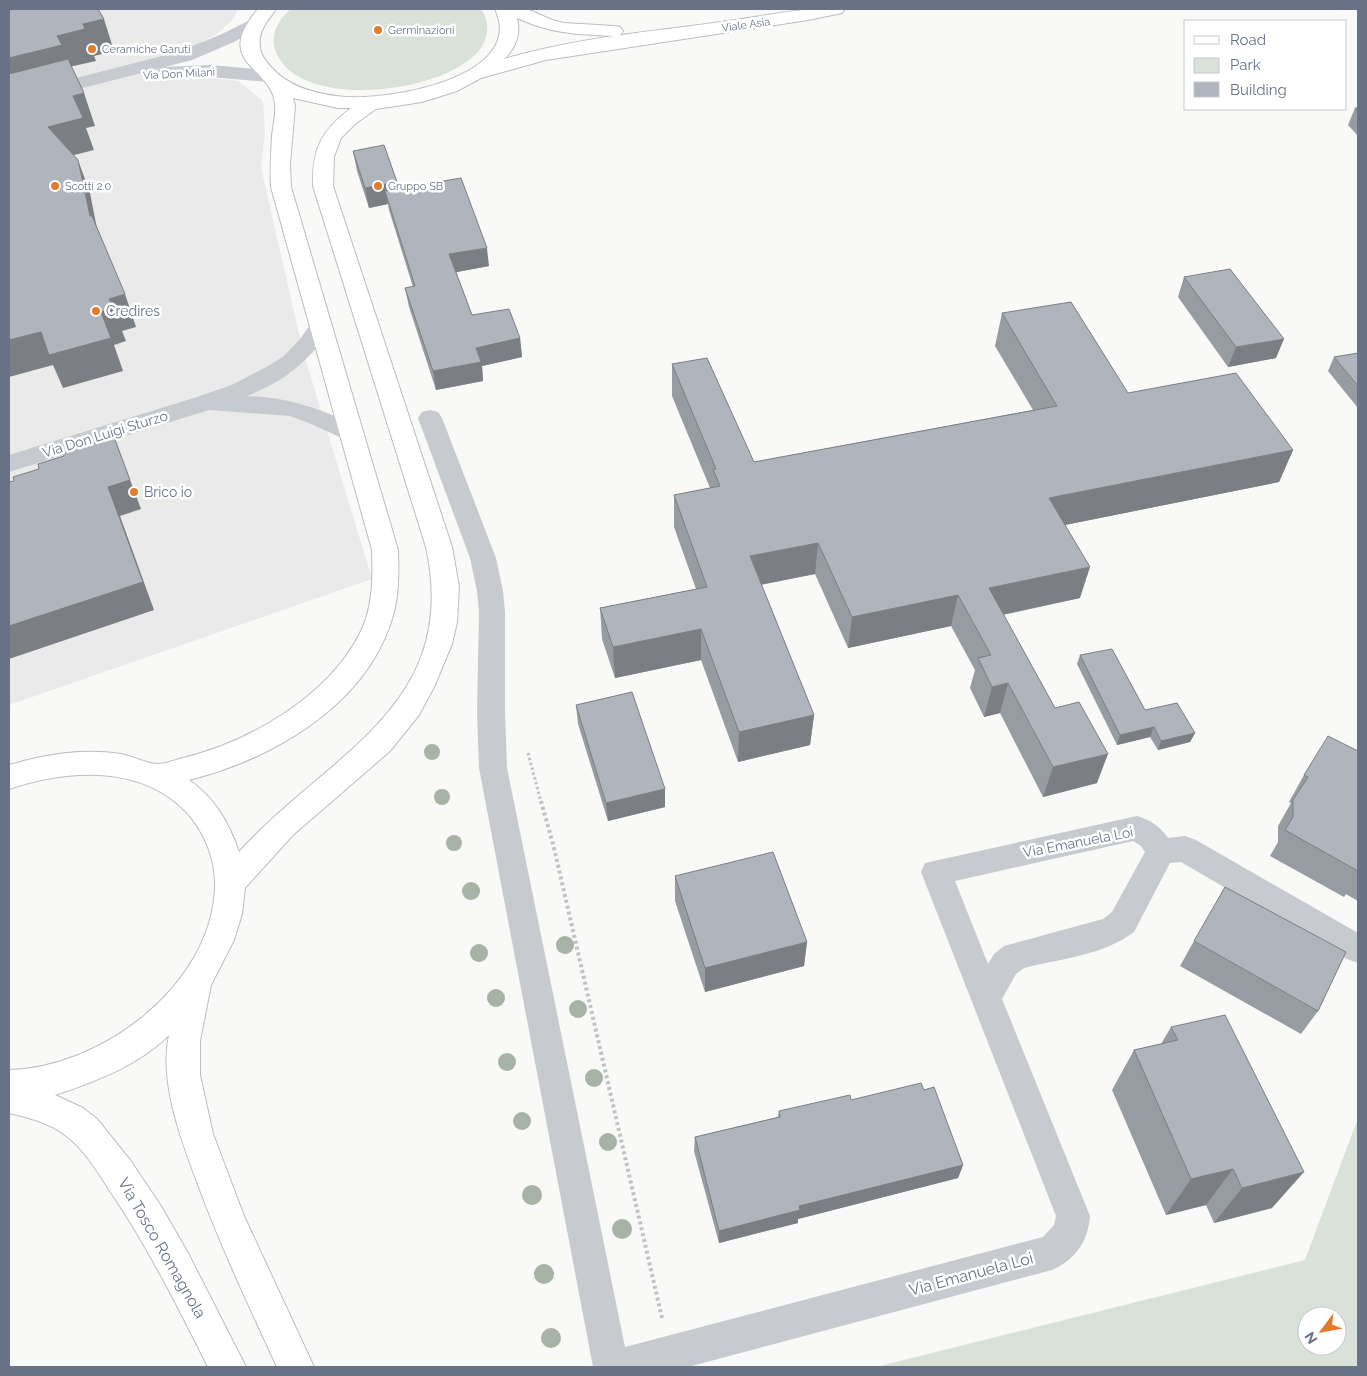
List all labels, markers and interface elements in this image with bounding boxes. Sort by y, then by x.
street label: Viale Asia [721,15,771,35]
legend [1184,20,1347,110]
marker: Germinazioni [372,24,384,36]
place label: Germinazioni [388,24,454,37]
text: Road [1230,31,1266,49]
marker: Ceramiche Garuti [86,43,98,55]
place label: Ceramiche Garuti [102,43,190,56]
text: Park [1230,56,1261,74]
street label: Via Don Milani [143,66,215,82]
text: Building [1230,81,1287,99]
marker: Scotti 2.0 [49,180,61,192]
place label: Scotti 2.0 [65,180,112,193]
marker: Gruppo SB [372,180,384,192]
place label: Gruppo SB [388,180,443,193]
place label: Credires [106,303,160,319]
marker: Credires [90,305,102,317]
street label: Via Don Luigi Sturzo [41,407,169,461]
place label: Brico io [144,484,192,500]
marker: Brico io [128,486,140,498]
street label: Via Emanuela Loi [1022,823,1134,861]
street label: Via Tosco Romagnola [114,1174,210,1322]
street label: Via Emanuela Loi [907,1248,1035,1300]
north arrow [1297,1306,1347,1356]
text: N [1301,1329,1321,1347]

